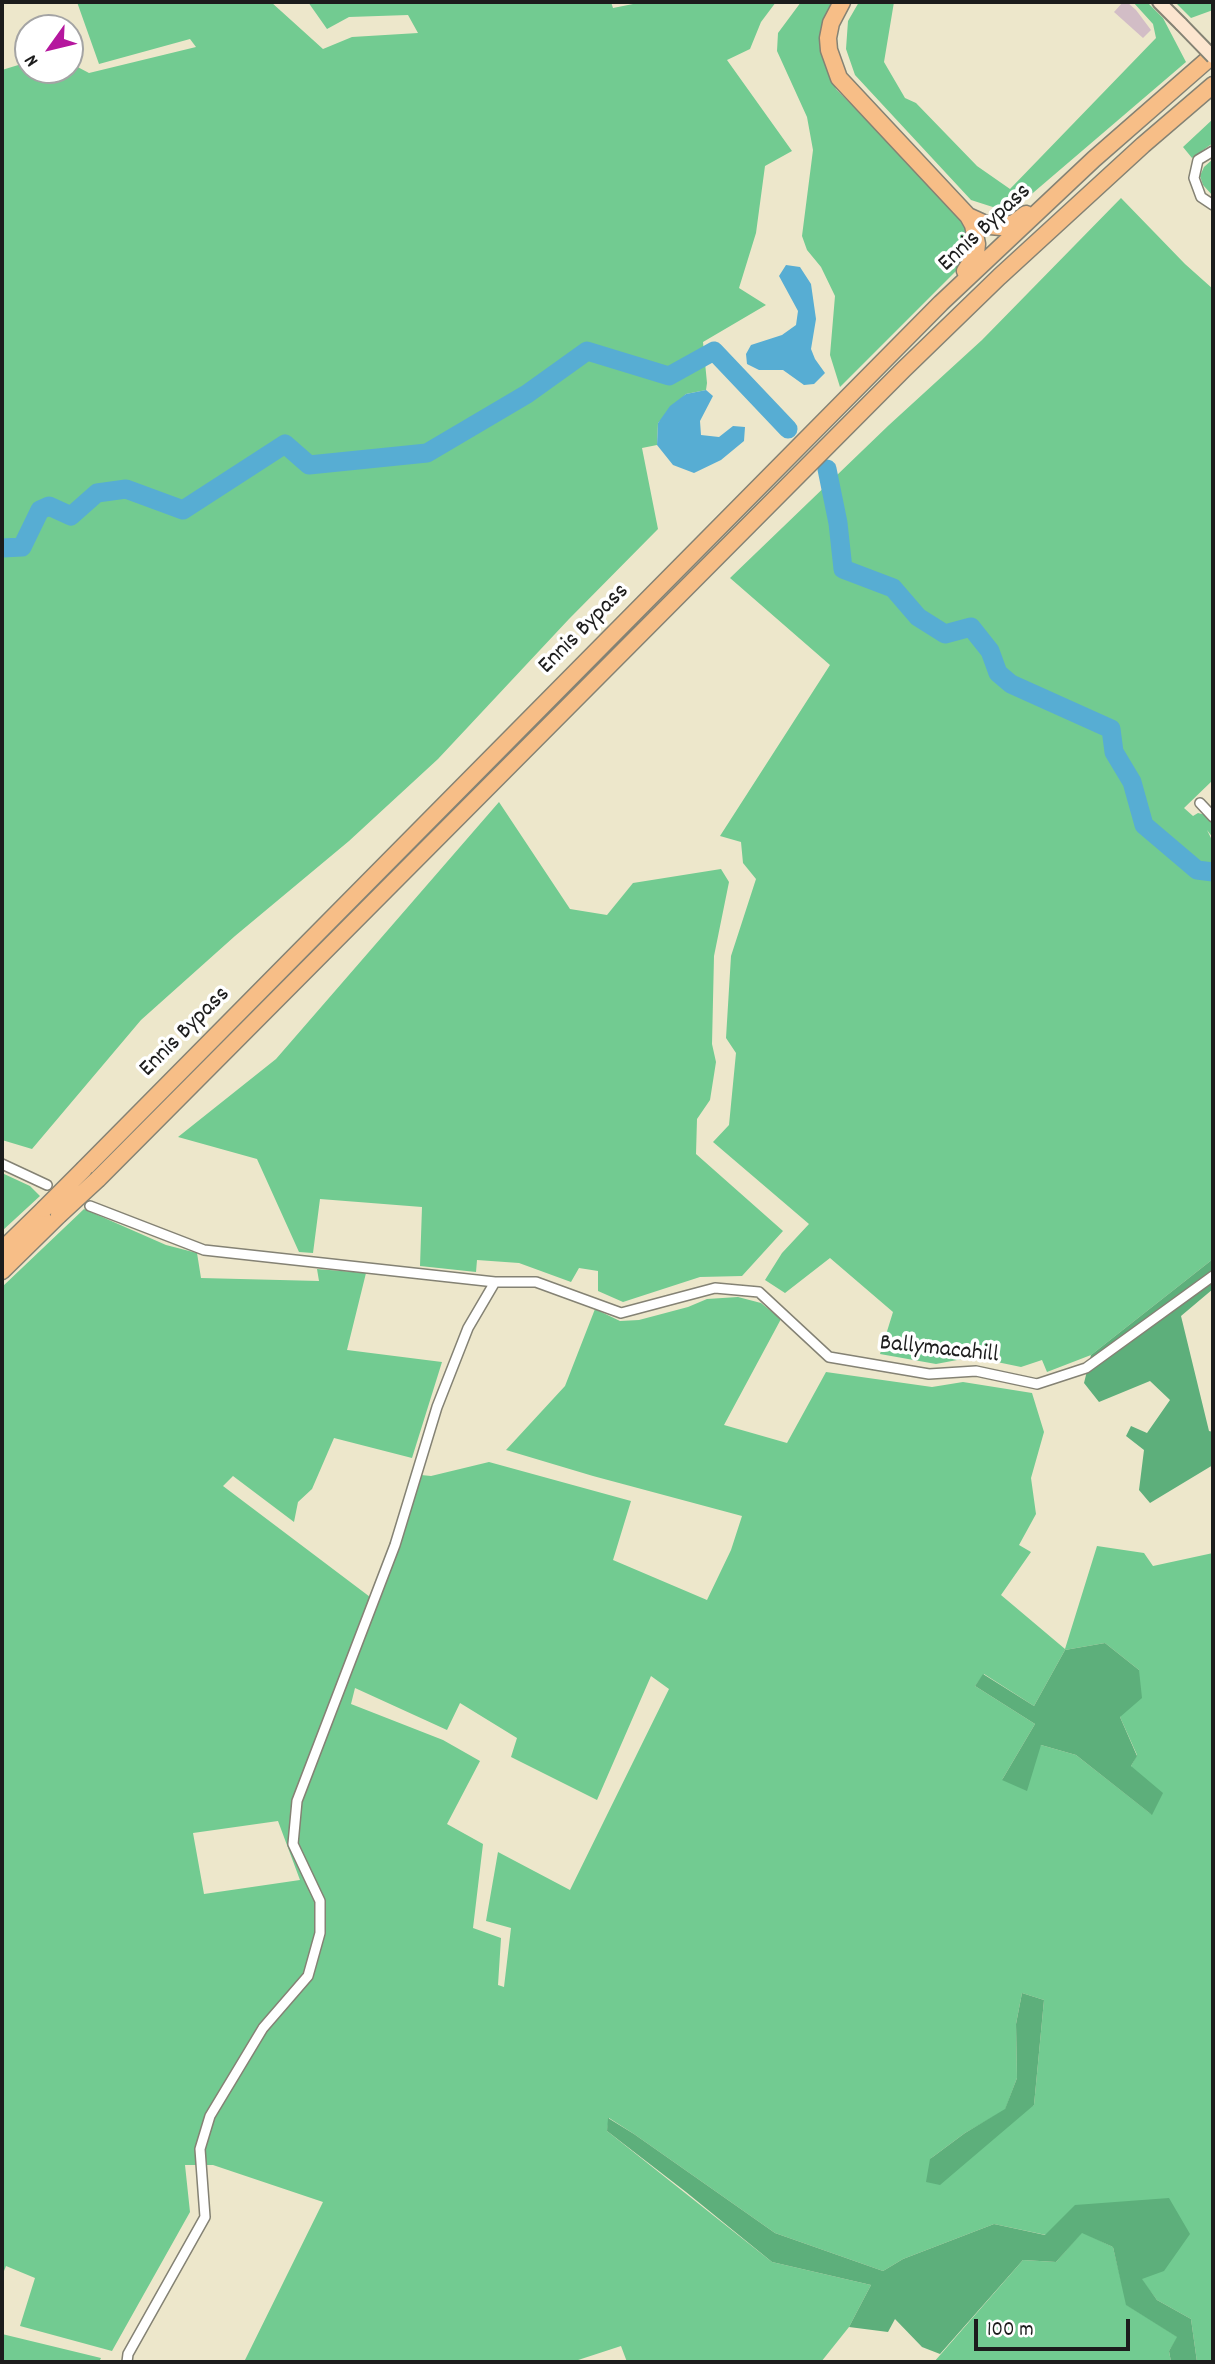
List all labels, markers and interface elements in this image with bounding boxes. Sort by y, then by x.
north arrow [14,14,84,84]
text: N [19,48,47,71]
street label: Ennis Bypass [934,179,1038,279]
street label: Ennis Bypass [534,579,636,681]
street label: Ennis Bypass [135,982,237,1084]
street label: Ballymacahill [878,1330,1000,1372]
scale bar [977,2304,1133,2348]
text: 100 m [987,2316,1034,2346]

